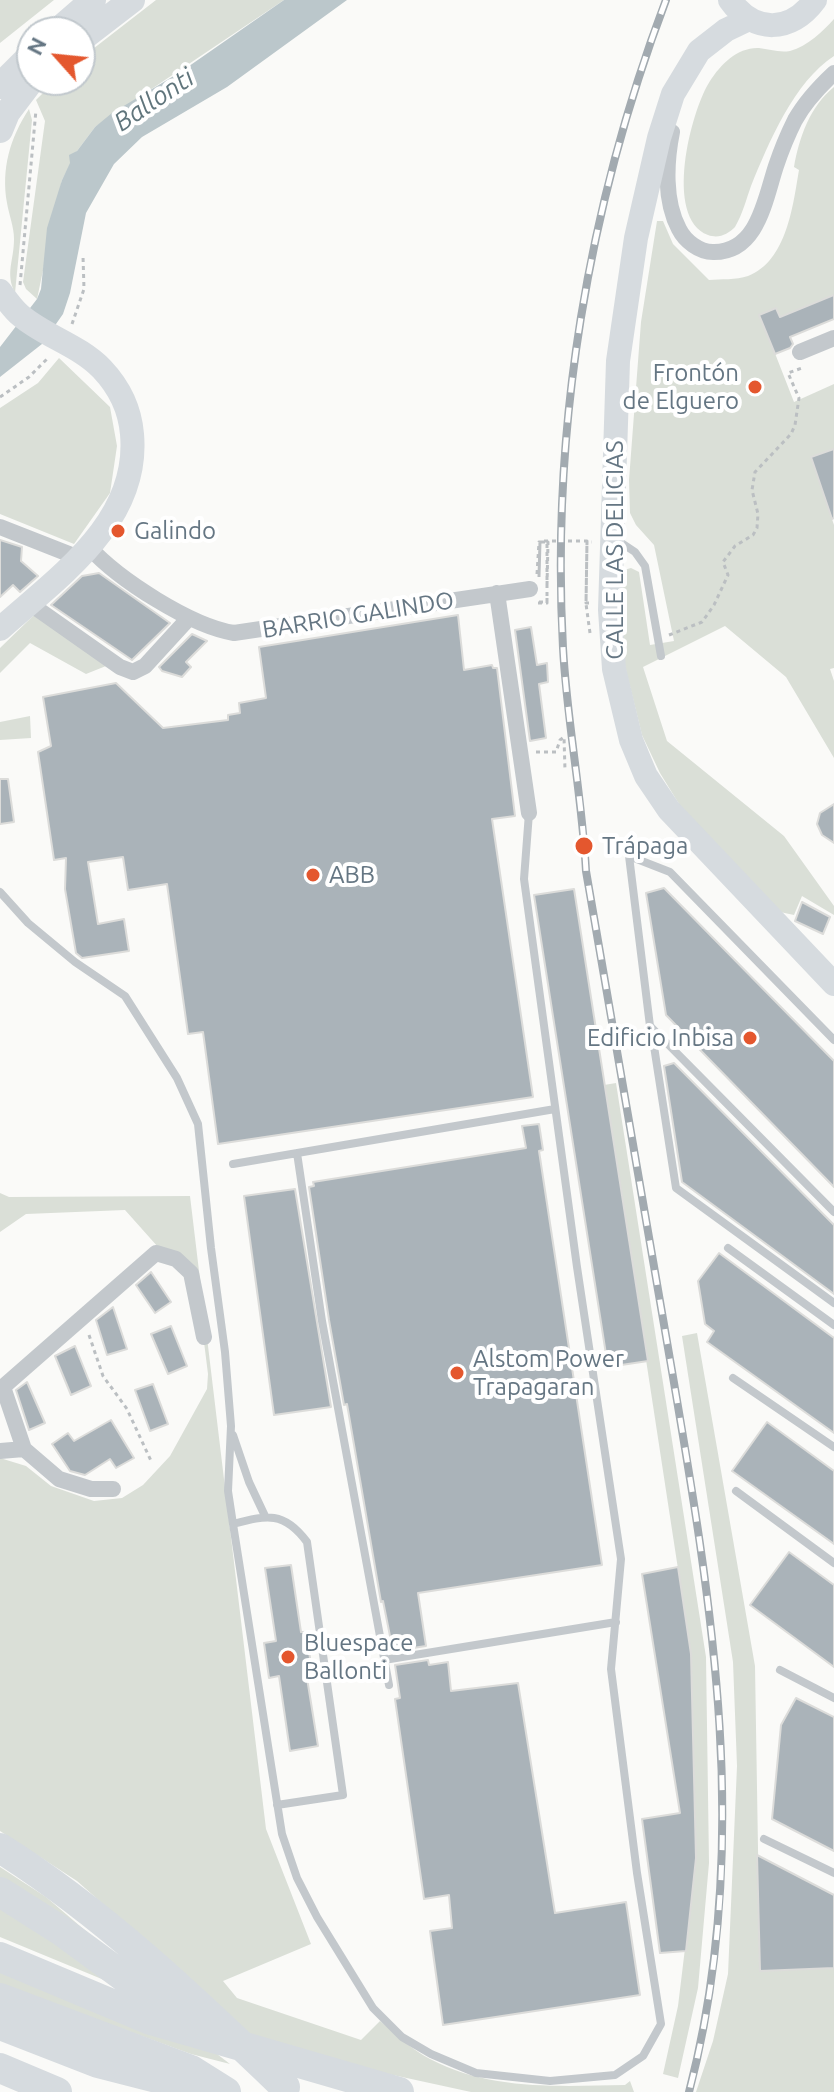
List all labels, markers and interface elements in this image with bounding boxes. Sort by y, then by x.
north arrow [16,16,96,96]
text: N [21,33,51,59]
water label: Ballonti [108,62,200,138]
place label: Frontón de Elguero [623,359,739,415]
marker: Frontón de Elguero [746,378,764,396]
street label: CALLE LAS DELICIAS [601,440,629,660]
place label: Galindo [134,517,216,545]
marker: Galindo [109,522,127,540]
street label: BARRIO GALINDO [260,586,456,644]
place label: Trápaga [602,832,688,860]
marker: Trápaga [573,835,595,857]
place label: ABB [329,861,375,889]
marker: ABB [304,866,322,884]
place label: Edificio Inbisa [587,1024,734,1052]
marker: Edificio Inbisa [741,1029,759,1047]
place label: Alstom Power Trapagaran [473,1345,624,1401]
marker: Alstom Power Trapagaran [448,1364,466,1382]
place label: Bluespace Ballonti [304,1629,414,1685]
marker: Bluespace Ballonti [279,1648,297,1666]

